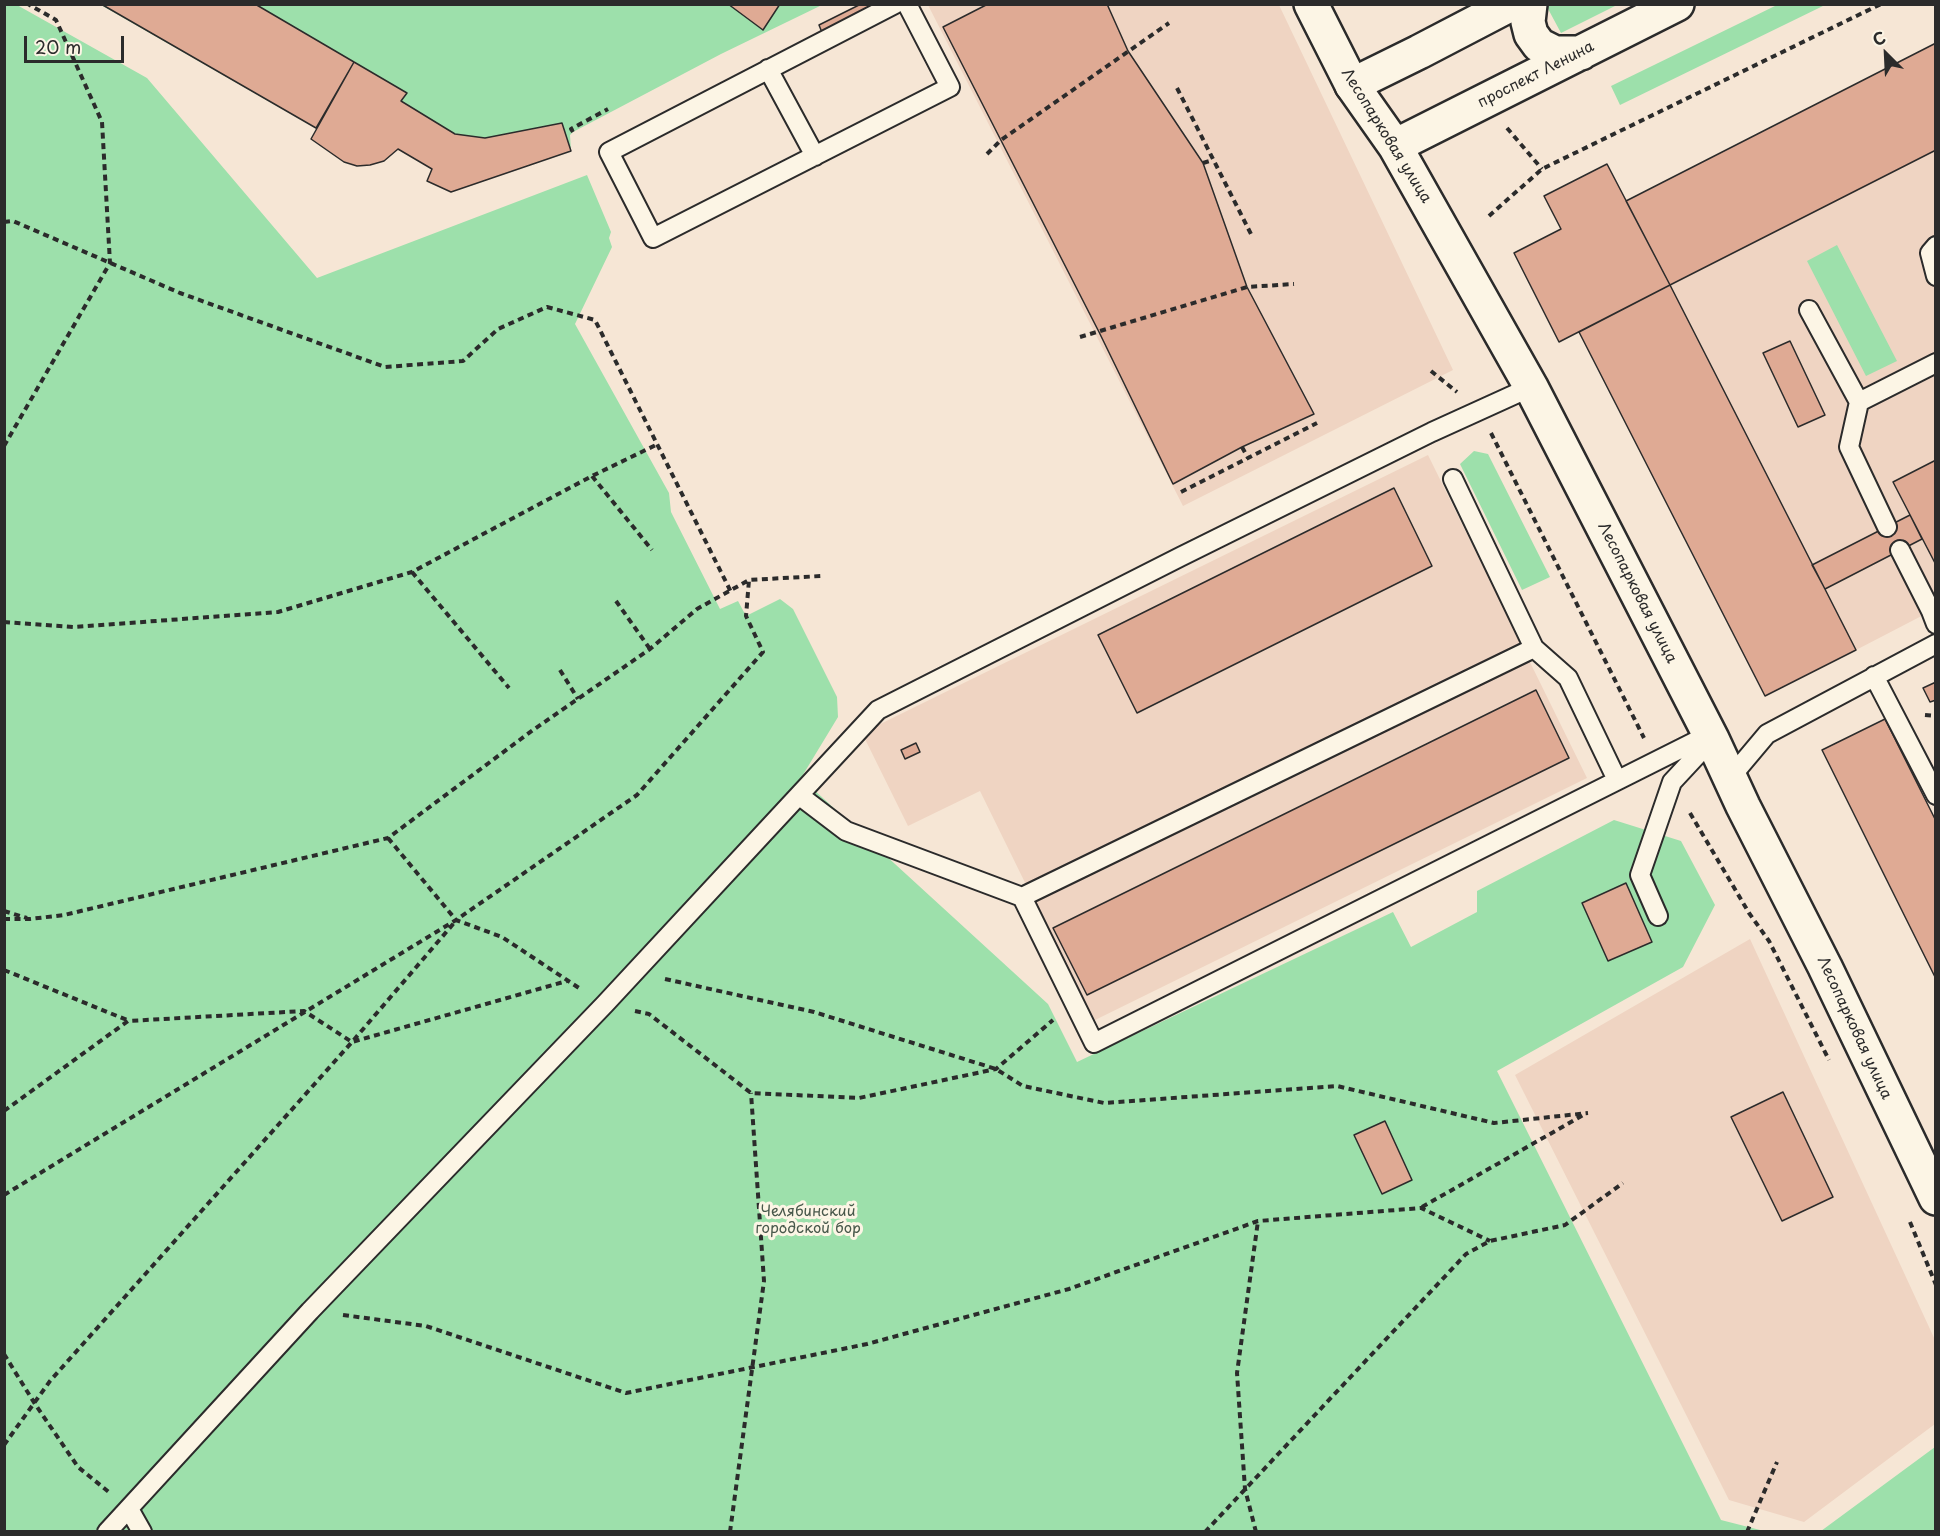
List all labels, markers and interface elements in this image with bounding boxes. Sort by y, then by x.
scale bar [27,24,128,62]
north arrow [1856,24,1916,84]
text: С [1868,24,1889,51]
text: 20 m [35,33,81,60]
street label: проспект Ленина [1475,38,1597,112]
street label: Лесопарковая улица [1337,65,1435,207]
street label: Лесопарковая улица [1594,520,1680,666]
street label: Лесопарковая улица [1813,954,1895,1102]
park label: Челябинский городской бор [755,1203,861,1238]

